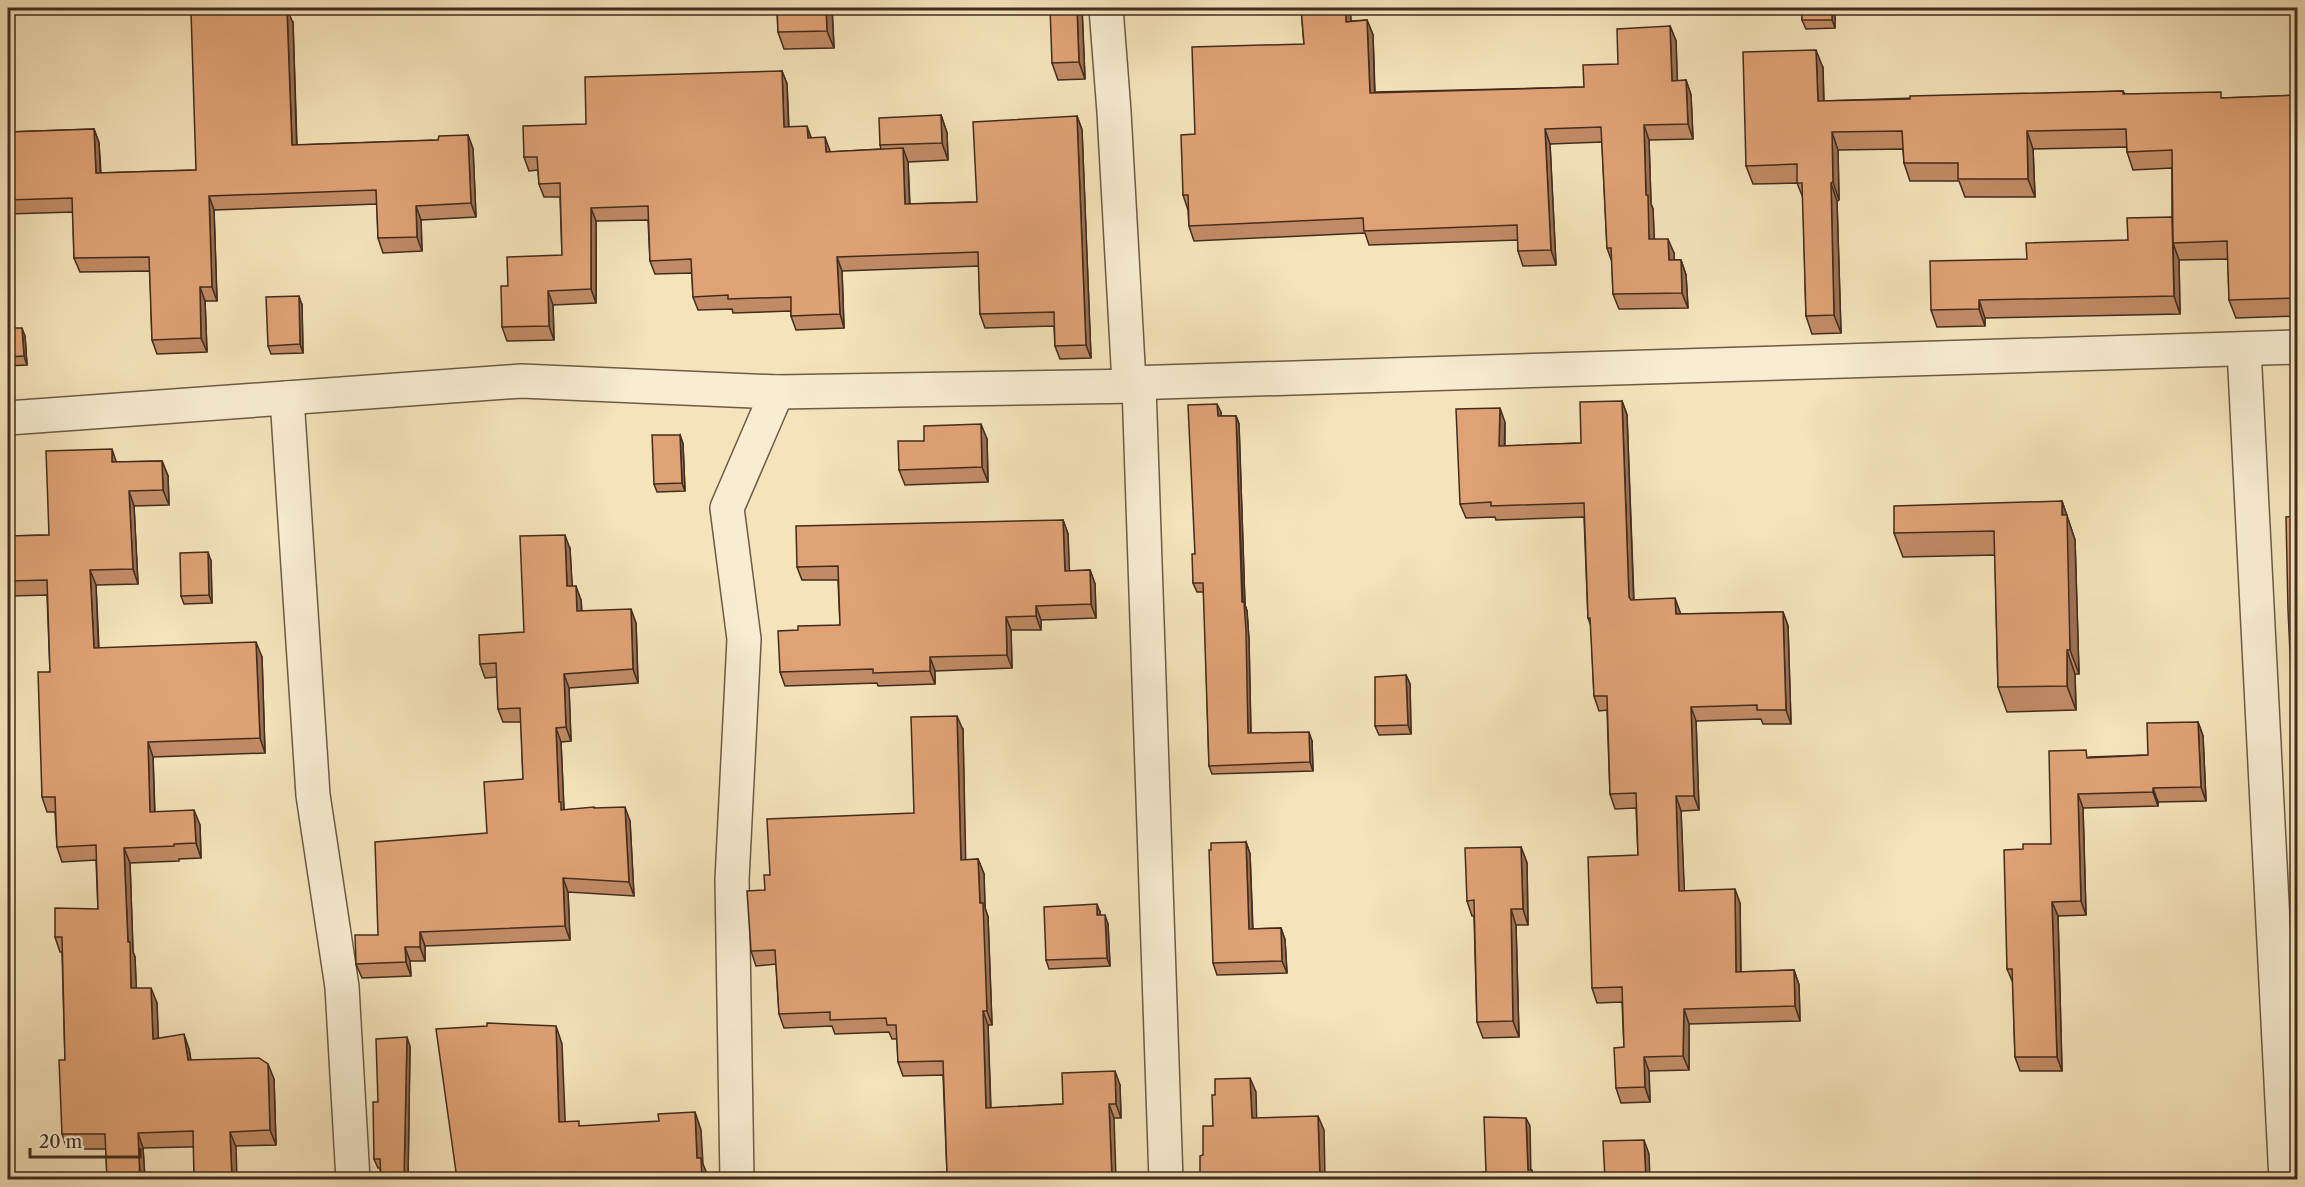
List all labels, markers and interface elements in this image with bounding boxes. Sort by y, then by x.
scale bar [30,1121,140,1159]
text: 20 m [39,1131,83,1153]

